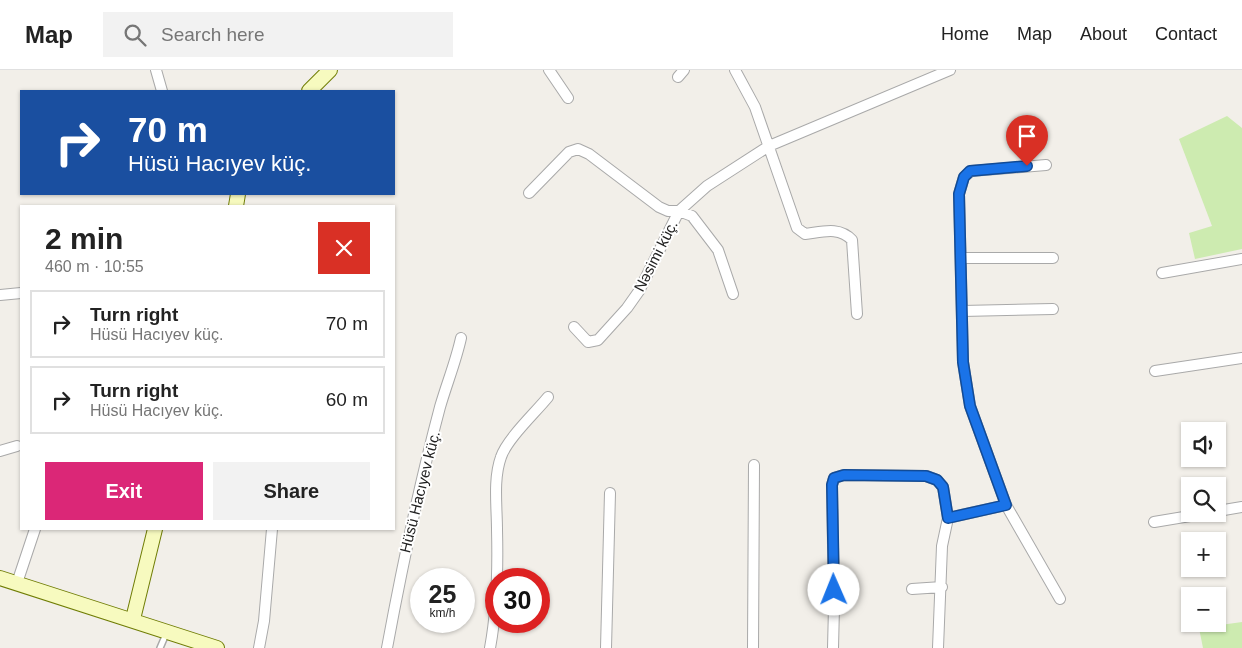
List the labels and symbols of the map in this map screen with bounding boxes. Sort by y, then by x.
pin [1006,115,1048,166]
street label: Nəsimi küç. [630,217,681,294]
street label: Hüsü Hacıyev küç. [396,429,443,555]
position arrow [807,563,859,615]
speed limit sign: 30 [485,568,550,633]

